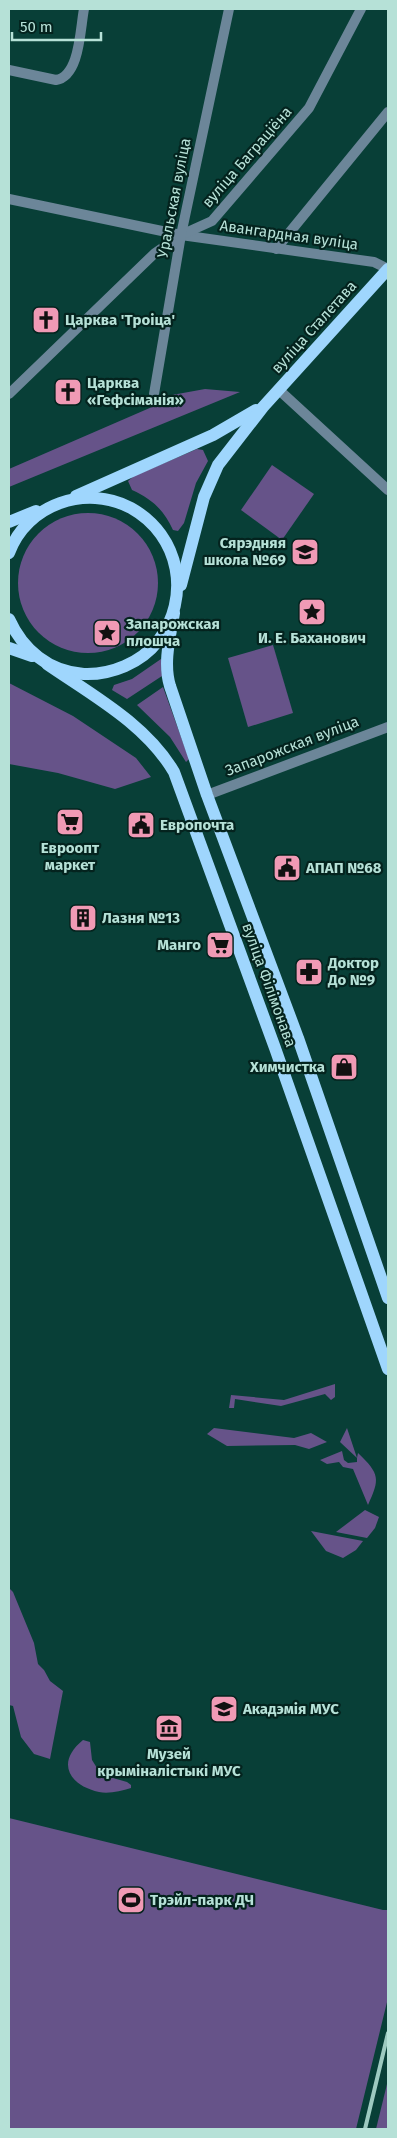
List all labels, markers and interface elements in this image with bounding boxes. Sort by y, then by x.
scale bar [12,10,101,42]
text: 50 m [20,18,53,36]
street label: вуліца Баграціёна [198,103,296,211]
street label: Уральская вуліца [154,136,194,260]
street label: Авангардная вуліца [219,216,359,254]
street label: вуліца Сталетава [268,277,360,377]
church icon: Царква 'Троіца' [31,305,61,335]
place label: Царква 'Троіца' [65,311,175,329]
place label: Царква «Гефсіманія» [87,374,184,409]
church icon: Царква «Гефсіманія» [53,377,83,407]
place label: Сярэдняя школа №69 [204,534,286,569]
school or university icon: Сярэдняя школа №69 [290,537,320,567]
place icon: И. Е. Баханович [297,597,327,627]
place label: Запарожская плошча [125,615,220,650]
place icon: Запарожская плошча [92,618,122,648]
place label: И. Е. Баханович [258,629,366,647]
street label: Запарожская вуліца [223,712,361,780]
supermarket icon: Евроопт маркет [55,807,85,837]
public building icon: Европочта [126,810,156,840]
place label: Европочта [160,816,234,834]
place label: Евроопт маркет [41,839,100,874]
public building icon: АПАП №68 [272,853,302,883]
place label: АПАП №68 [305,859,382,877]
building icon: Лазня №13 [68,903,98,933]
place label: Лазня №13 [102,909,180,927]
street label: вуліца Філімонава [238,920,300,1050]
supermarket icon: Манго [205,930,235,960]
place label: Манго [157,936,201,954]
place label: Доктор До №9 [327,954,379,989]
pharmacy icon: Доктор До №9 [294,957,324,987]
shop icon: Химчистка [329,1052,359,1082]
place label: Химчистка [249,1058,325,1076]
school or university icon: Акадэмія МУС [209,1694,239,1724]
place label: Акадэмія МУС [242,1700,339,1718]
museum icon: Музей крыміналістыкі МУС [154,1713,184,1743]
place label: Музей крыміналістыкі МУС [97,1745,241,1780]
sports icon: Трэйл-парк ДЧ [116,1885,146,1915]
place label: Трэйл-парк ДЧ [150,1891,254,1909]

